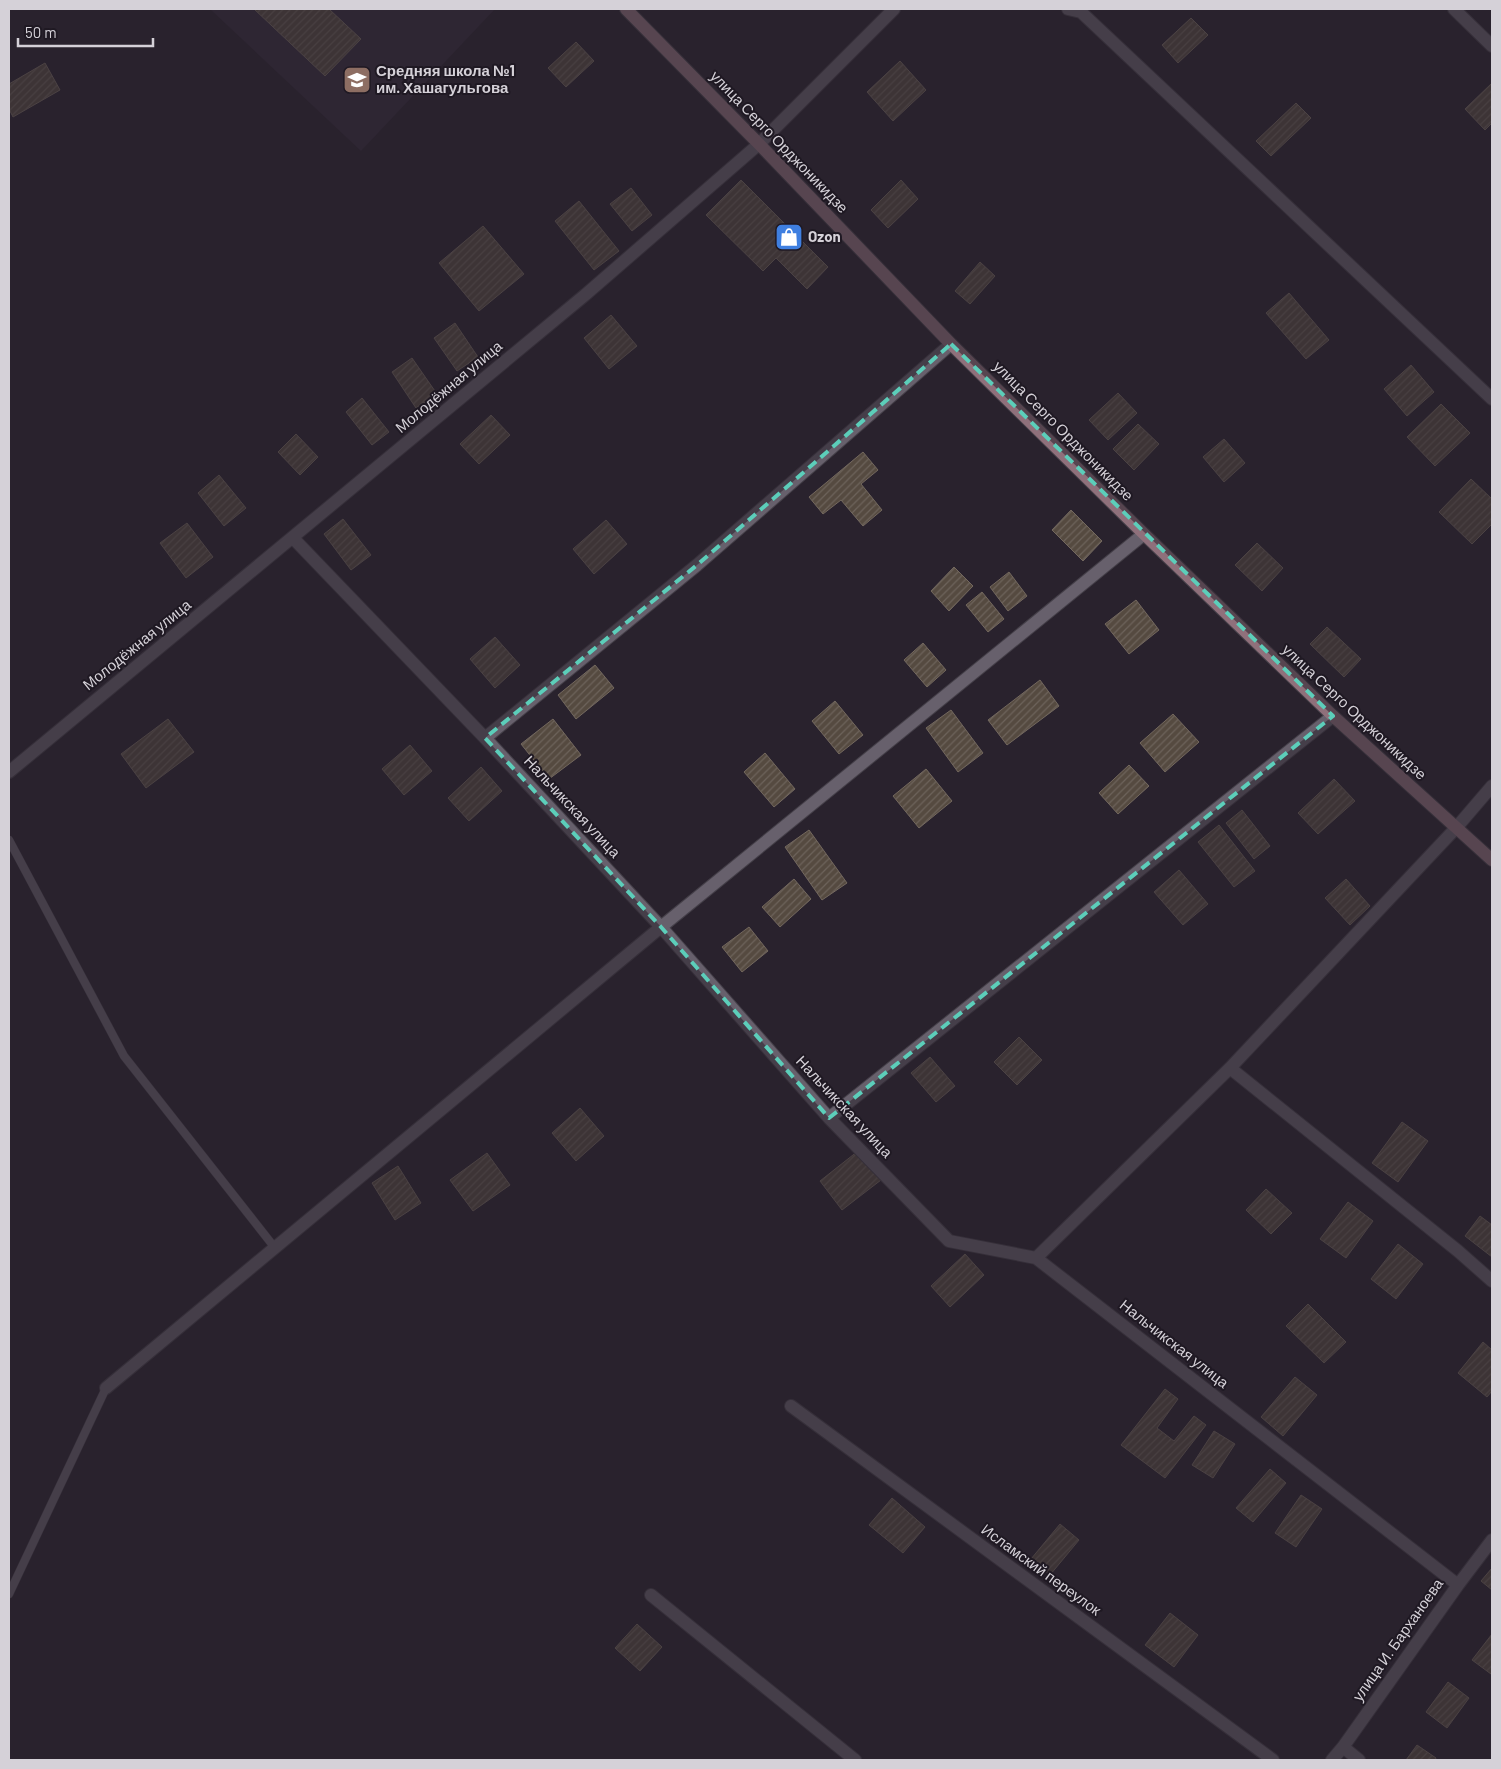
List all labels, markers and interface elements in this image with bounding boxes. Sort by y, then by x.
scale bar [18,15,152,47]
text: 50 m [25,23,57,41]
place label: Средняя школа №1 им. Хашагульгова [376,61,515,96]
school or university icon: Средняя школа №1 им. Хашагульгова [342,65,372,95]
street label: улица Серго Орджоникидзе [707,67,852,216]
shop icon: Ozon [774,222,804,252]
place label: Ozon [808,227,841,245]
street label: Молодёжная улица [391,336,506,436]
street label: улица Серго Орджоникидзе [990,357,1137,504]
street label: Молодёжная улица [79,595,195,693]
street label: улица Серго Орджоникидзе [1279,640,1430,783]
street label: Нальчикская улица [521,752,625,861]
street label: Нальчикская улица [793,1052,897,1161]
street label: Нальчикская улица [1117,1295,1233,1392]
street label: Исламский переулок [978,1520,1105,1619]
street label: улица И. Барханоева [1348,1574,1447,1704]

